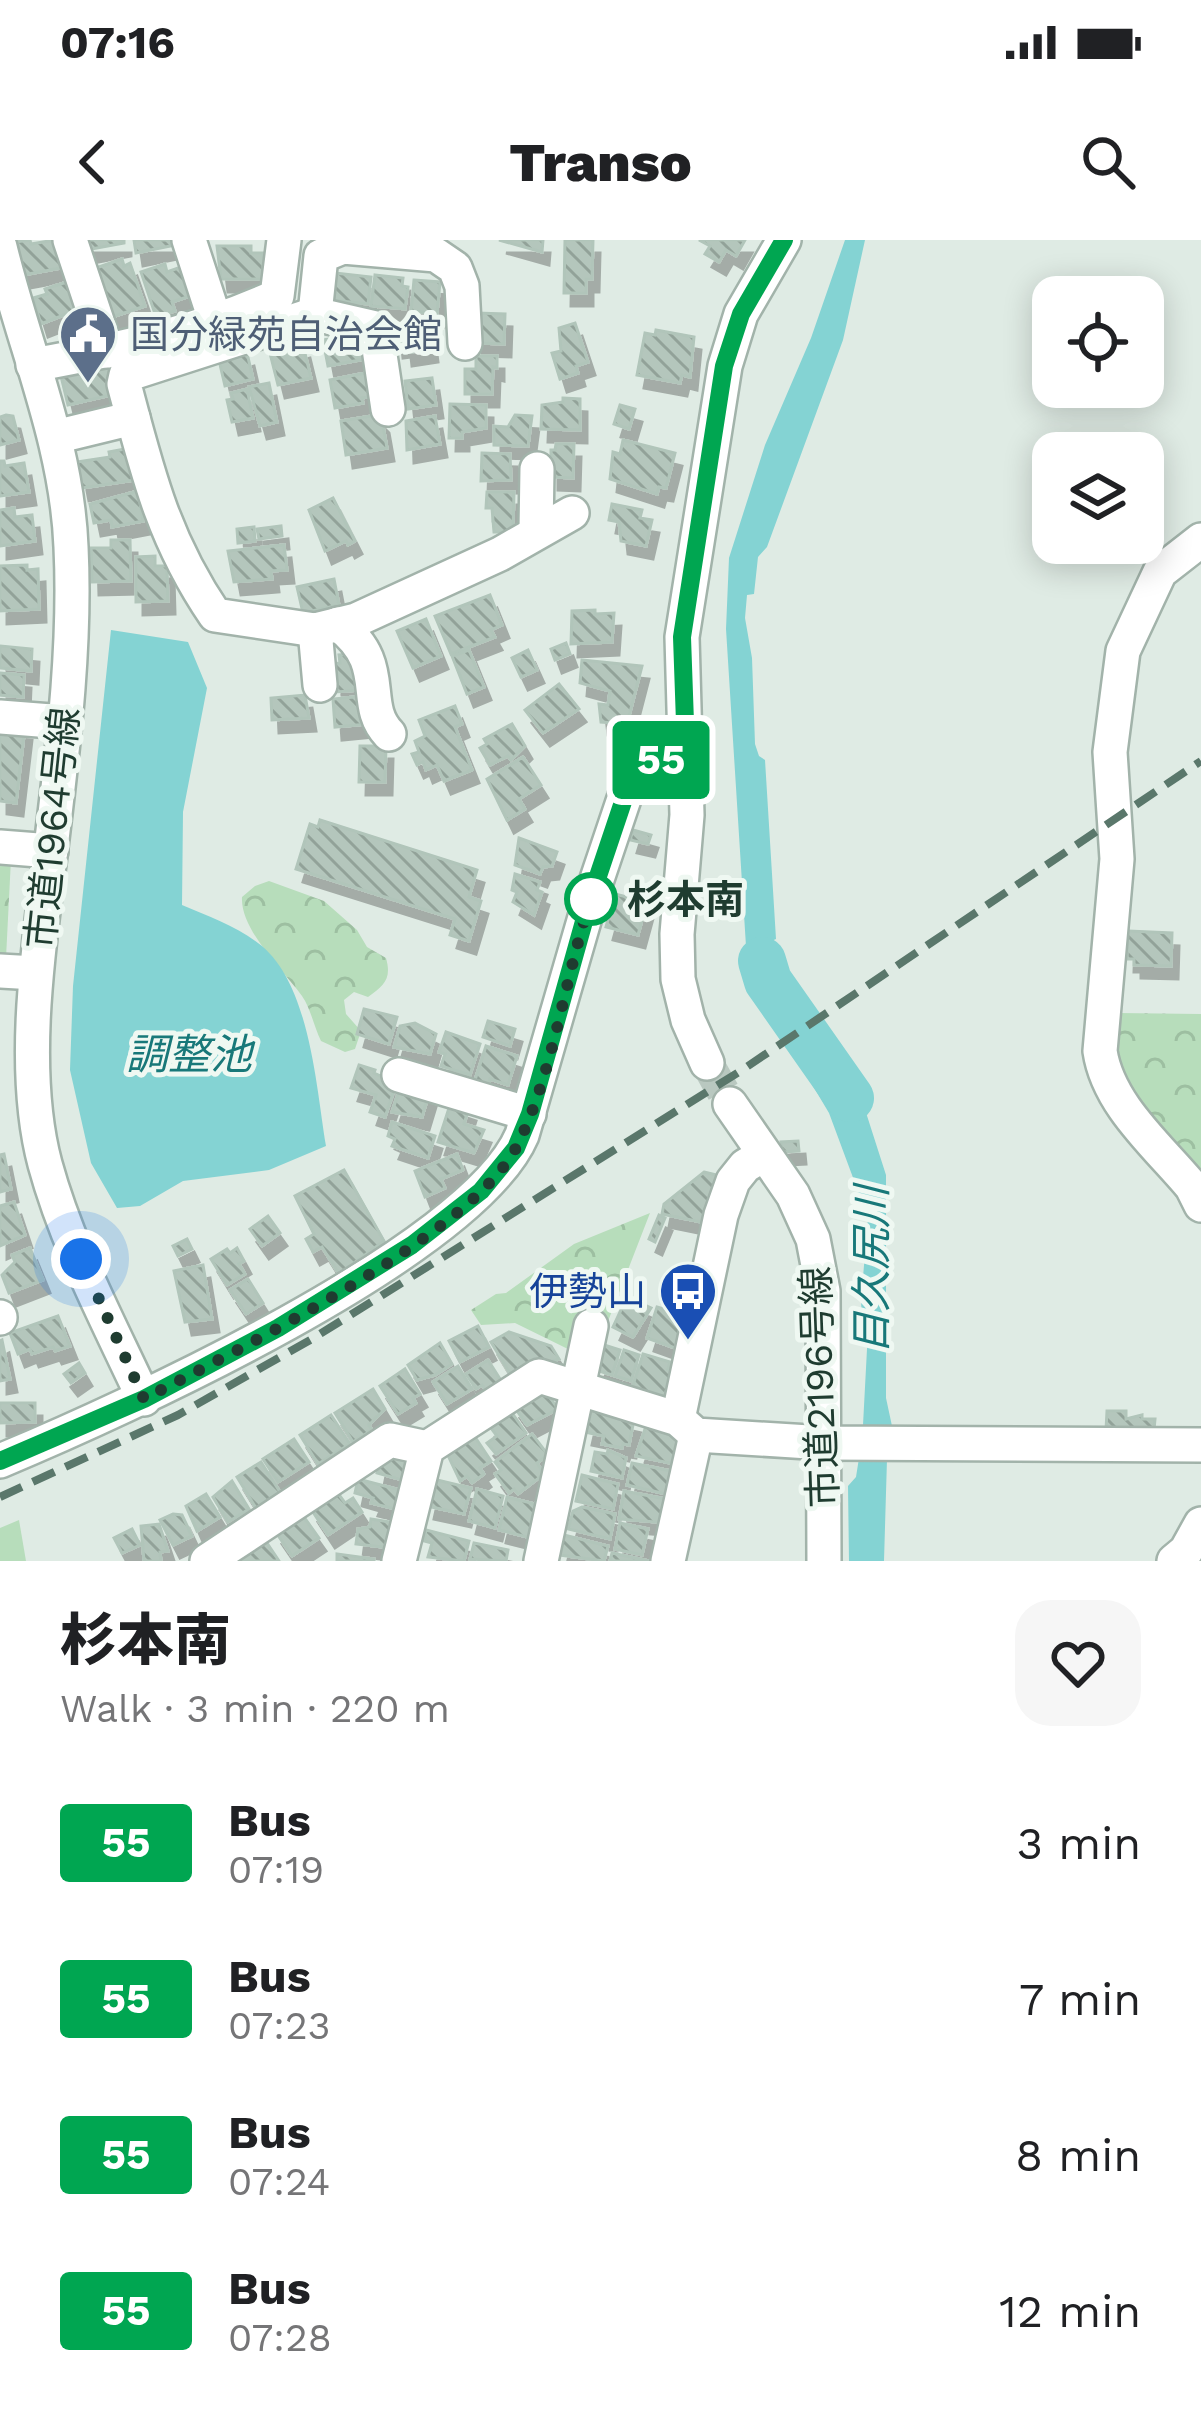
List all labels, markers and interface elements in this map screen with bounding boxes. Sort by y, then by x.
text: 07:16 [60,16,175,69]
icon: back [60,129,126,195]
icon: search [1075,129,1141,195]
text: Transo [509,131,692,194]
map controls [1032,276,1164,564]
button: locate [1032,276,1164,408]
public building icon: 国分緑苑自治会館 [57,303,119,385]
place label: 国分緑苑自治会館 [130,312,442,357]
button: layers [1032,432,1164,564]
street label: 市道1964号線 [17,705,88,951]
line badge: 55 [607,721,715,799]
text: 55 [637,735,685,784]
marker: 杉本南 [566,874,616,924]
place label: 杉本南 [627,877,744,922]
water label: 調整池 [126,1030,256,1079]
water label: 目久尻川 [847,1182,896,1354]
your location [51,1229,111,1289]
bus stop icon: 伊勢山 [657,1260,719,1342]
street label: 市道2196号線 [793,1265,846,1509]
place label: 伊勢山 [529,1269,646,1314]
button: heart [1015,1600,1141,1726]
text: 杉本南 [60,1607,231,1674]
text: Walk · 3 min · 220 m [60,1686,450,1731]
text: Bus [228,1794,311,1847]
text: 3 min [1017,1817,1141,1870]
text: 55 [102,1818,150,1867]
text: 07:19 [228,1847,324,1892]
text: Bus [228,1950,311,2003]
text: 7 min [1019,1973,1141,2026]
text: 55 [102,1974,150,2023]
text: 07:23 [228,2003,330,2048]
text: Bus [228,2106,311,2159]
text: 8 min [1015,2129,1141,2182]
text: 55 [102,2130,150,2179]
text: 07:24 [228,2159,330,2204]
text: Bus [228,2262,311,2315]
text: 12 min [999,2285,1141,2338]
text: 55 [102,2286,150,2335]
text: 07:28 [228,2315,332,2360]

